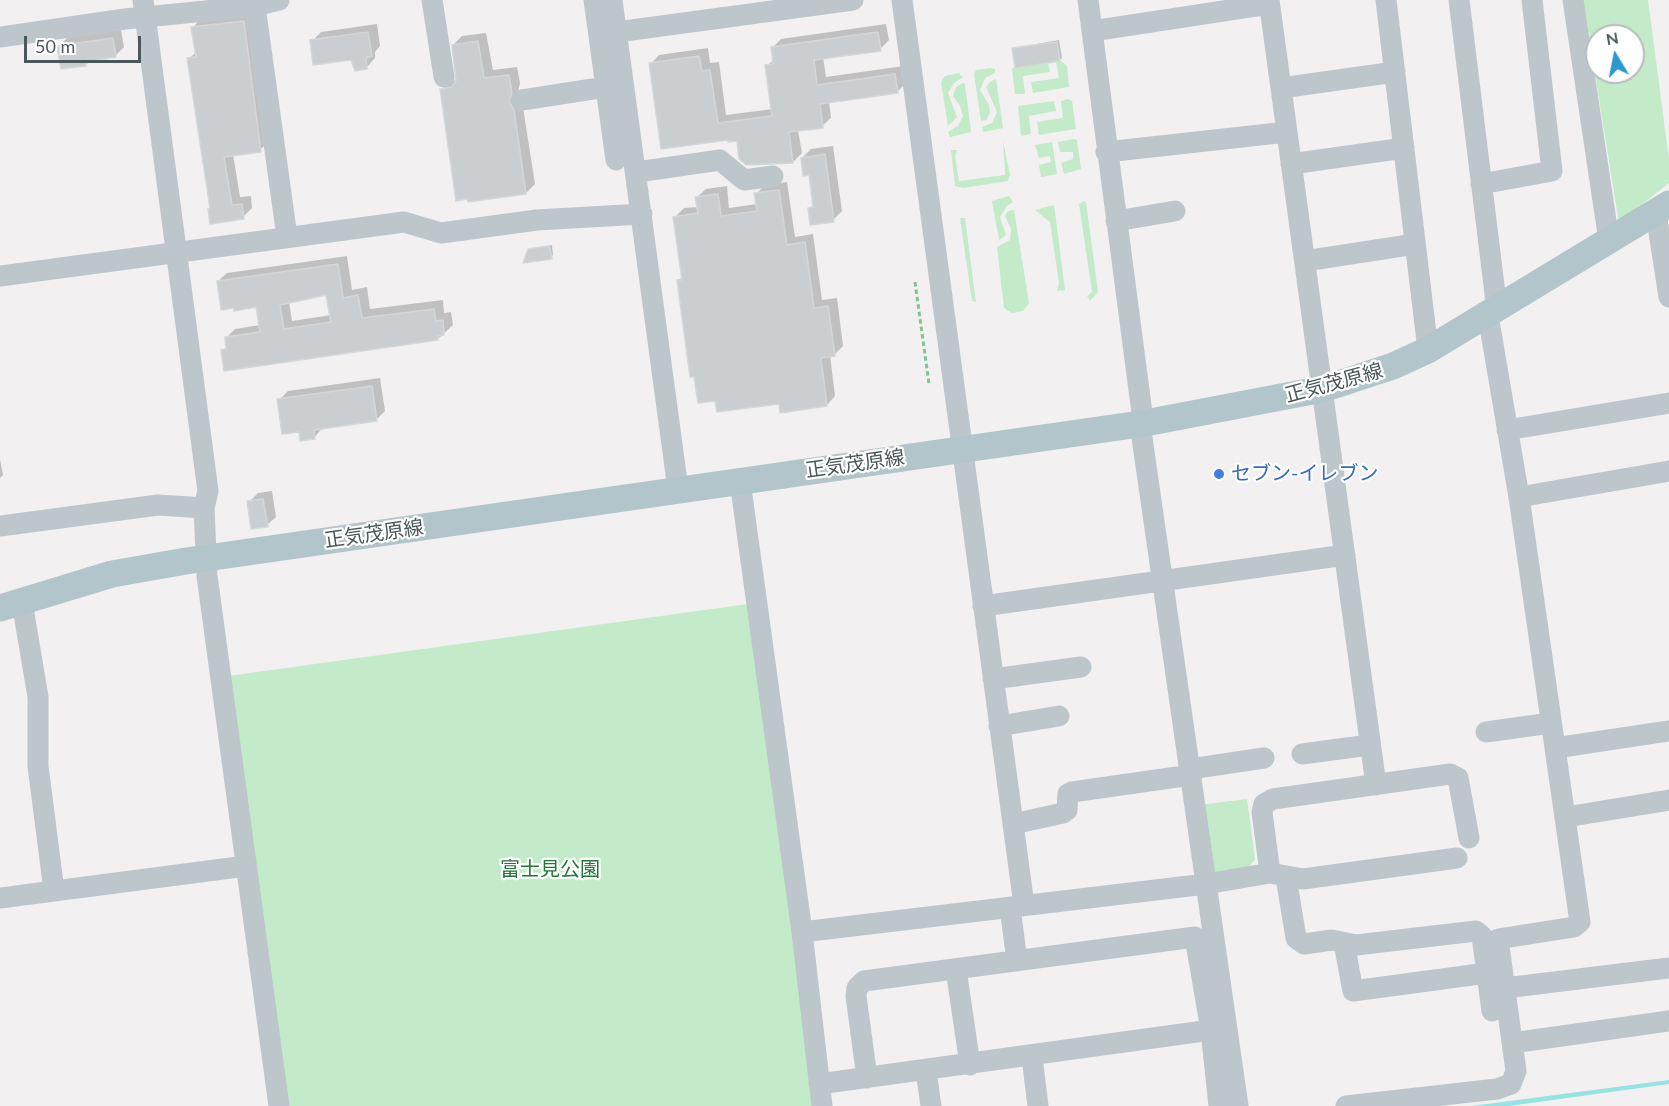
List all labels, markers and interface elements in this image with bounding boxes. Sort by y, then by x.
scale bar [27,24,144,62]
north arrow [1585,24,1645,84]
text: N [1604,27,1620,48]
text: 50 m [35,35,75,57]
street label: 正気茂原線 [1283,358,1385,408]
street label: 正気茂原線 [804,445,906,483]
place label: セブン-イレブン [1231,462,1378,486]
marker: セブン-イレブン [1212,467,1226,481]
street label: 正気茂原線 [323,515,425,553]
park label: 富士見公園 [500,858,600,882]

